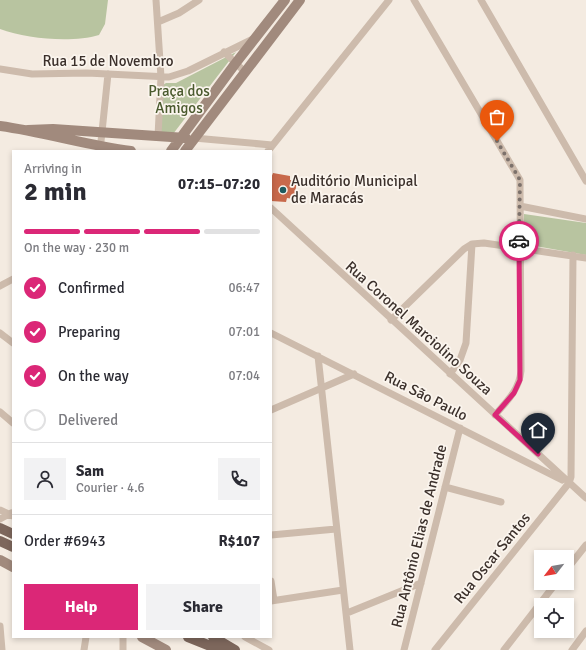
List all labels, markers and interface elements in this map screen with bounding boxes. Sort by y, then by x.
street label: Rua 15 de Novembro [43,52,174,70]
park label: Praça dos Amigos [148,82,210,117]
pin [480,100,514,141]
icon: bag [486,106,508,128]
text: Arriving in [24,161,82,177]
place label: Auditório Municipal de Maracás [291,172,418,207]
text: 07:15–07:20 [178,175,260,193]
text: 2 min [24,176,87,208]
marker: Auditório Municipal de Maracás [278,185,288,195]
courier [499,221,539,261]
icon: car [508,230,530,252]
text: On the way · 230 m [24,240,129,256]
street label: Rua Coronel Marciolino Souza [342,257,496,399]
icon: check [24,277,46,299]
text: Confirmed [58,279,125,297]
text: 06:47 [228,280,260,296]
icon: check [24,321,46,343]
text: Preparing [58,323,121,341]
text: 07:01 [228,324,260,340]
icon: check [24,365,46,387]
text: On the way [58,367,129,385]
street label: Rua São Paulo [381,367,471,425]
text: 07:04 [228,368,260,384]
text: Delivered [58,411,118,429]
pin [521,413,555,454]
icon: home [527,419,549,441]
street label: Rua Antônio Elias de Andrade [387,442,451,630]
button: person [24,458,66,500]
button: phone [218,458,260,500]
text: Sam [76,462,104,480]
text: Courier · 4.6 [76,480,145,496]
street label: Rua Oscar Santos [450,509,534,607]
text: Order #6943 [24,532,106,550]
text: R$107 [218,532,260,550]
north arrow [534,550,574,590]
map controls [534,550,574,638]
button: Help [24,584,138,630]
button: Share [146,584,260,630]
button: locate [534,598,574,638]

